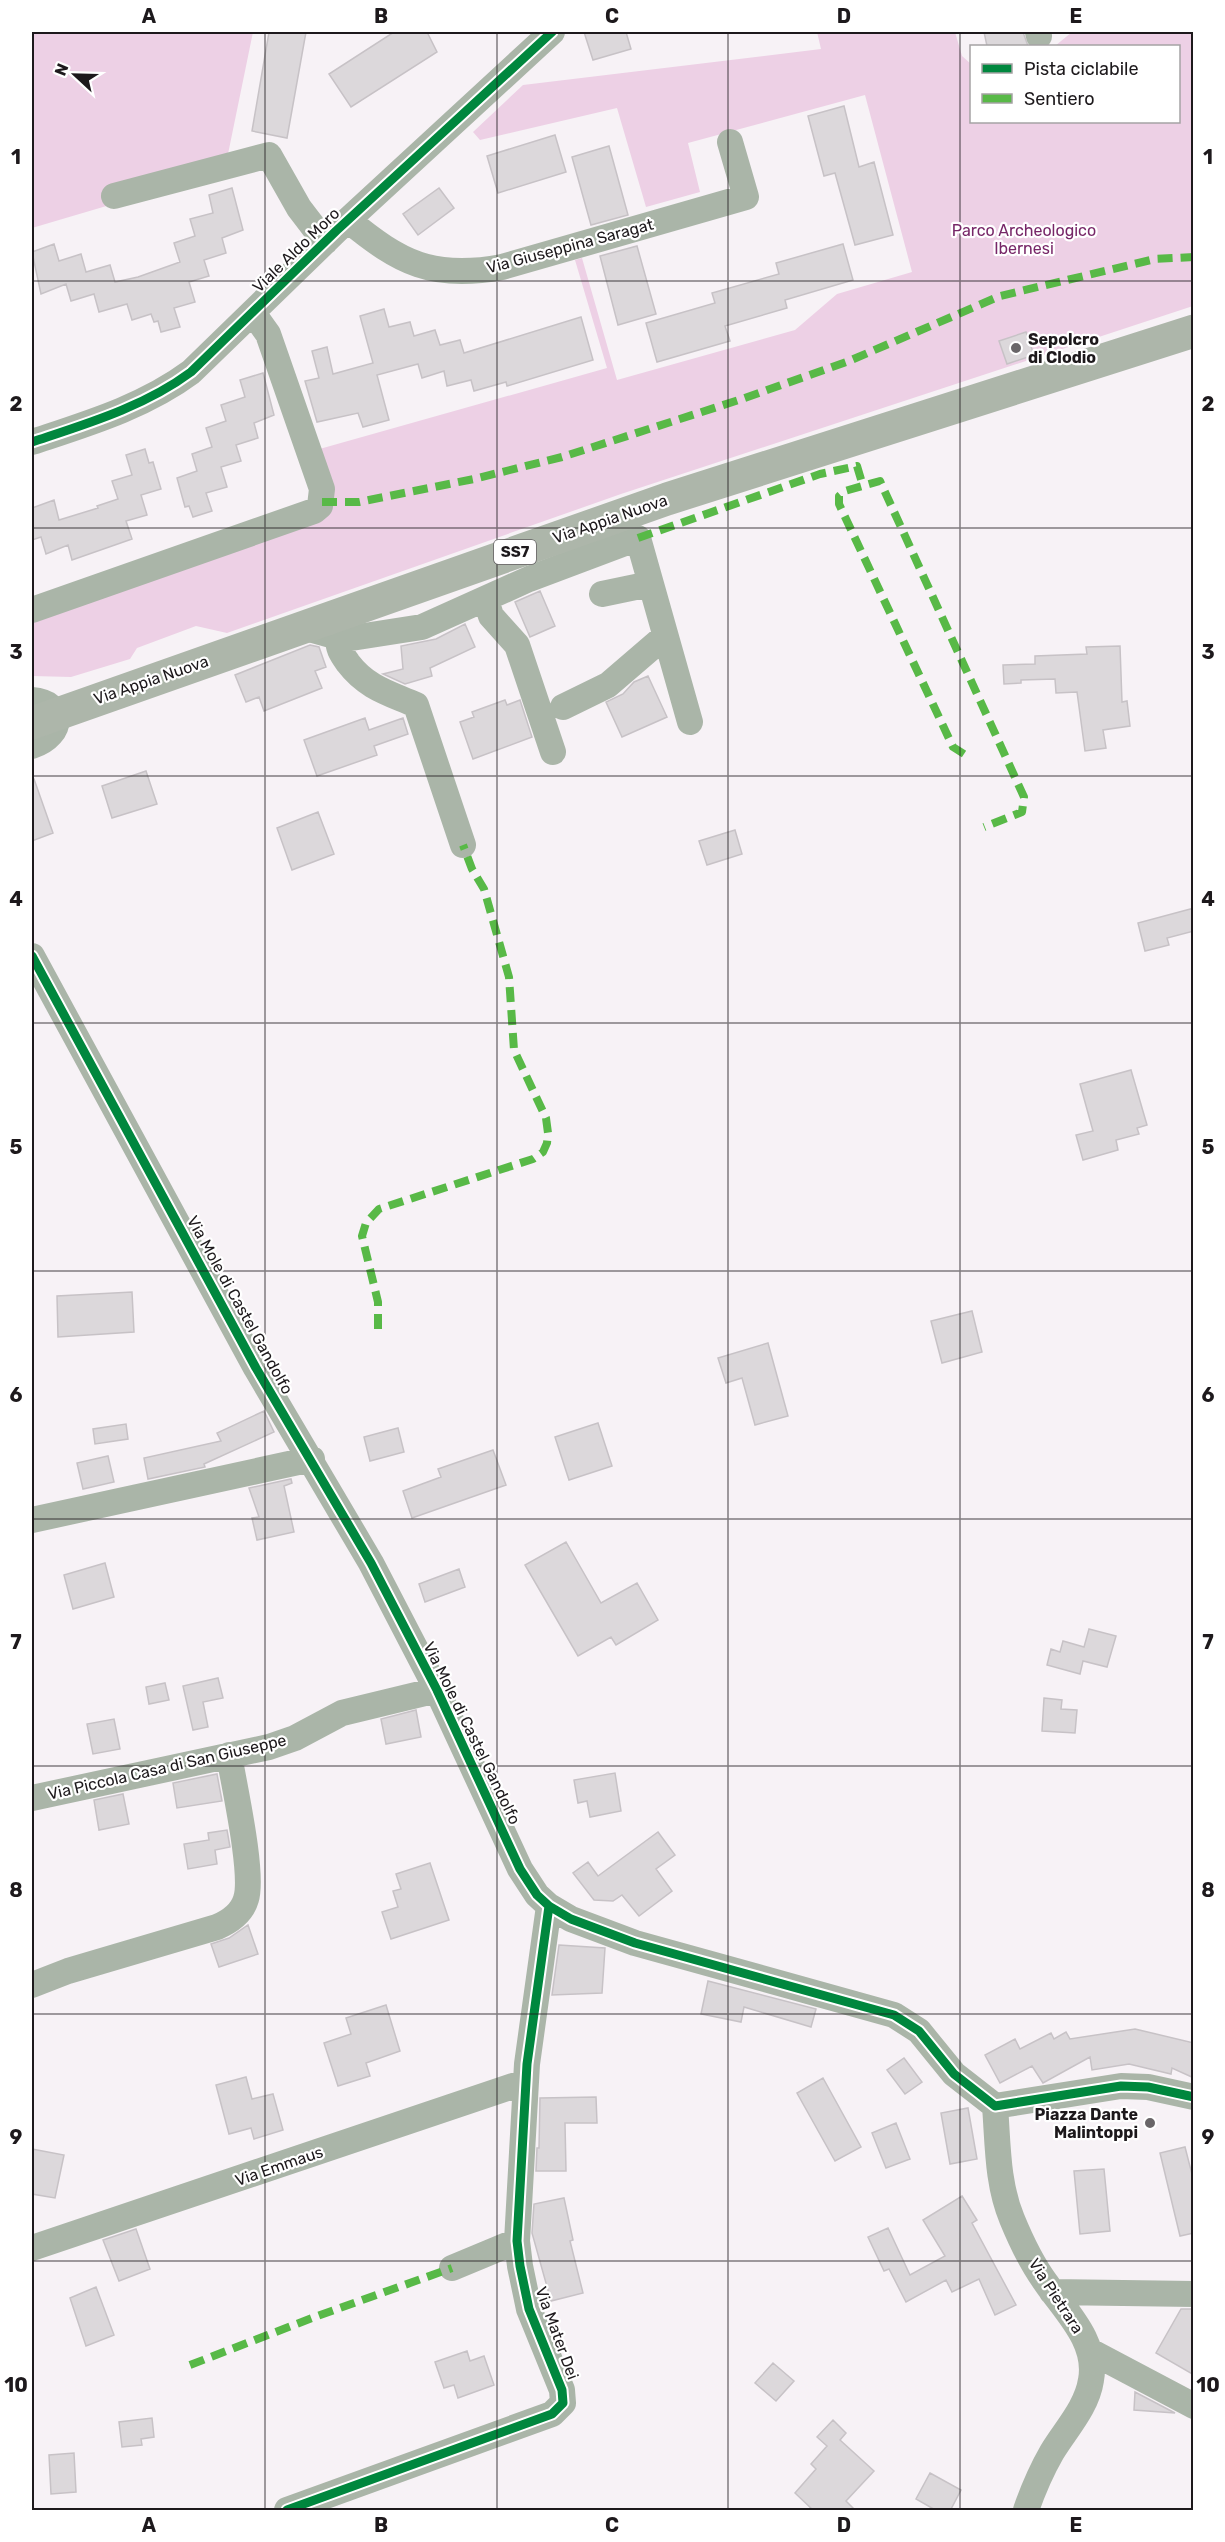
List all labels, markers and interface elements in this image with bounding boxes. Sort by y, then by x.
text: A [142,4,157,28]
text: B [374,4,388,28]
text: C [605,4,619,28]
text: D [837,4,851,28]
text: E [1070,4,1082,28]
north arrow [45,45,105,105]
legend [970,45,1180,123]
text: Pista ciclabile [1024,58,1139,80]
text: N [51,61,73,78]
text: Sentiero [1024,88,1095,110]
text: 1 [11,145,21,169]
text: 1 [1203,145,1213,169]
street label: Viale Aldo Moro [248,204,344,296]
street label: Via Giuseppina Saragat [484,215,656,277]
park label: Parco Archeologico Ibernesi [952,221,1096,258]
place label: Sepolcro di Clodio [1028,330,1099,367]
marker: Sepolcro di Clodio [1009,341,1023,355]
text: 2 [10,392,23,416]
text: 2 [1202,392,1215,416]
street label: Via Appia Nuova [550,490,670,548]
road number: SS7 [494,540,536,564]
text: 3 [9,640,23,664]
text: 3 [1201,640,1215,664]
street label: Via Appia Nuova [91,651,211,709]
text: 4 [9,887,23,911]
text: 4 [1201,887,1215,911]
text: 5 [10,1135,23,1159]
text: 5 [1202,1135,1215,1159]
street label: Via Mole di Castel Gandolfo [183,1213,297,1397]
text: 6 [9,1383,23,1407]
text: 6 [1201,1383,1215,1407]
text: 7 [10,1630,22,1654]
text: 7 [1202,1630,1214,1654]
street label: Via Mole di Castel Gandolfo [419,1639,525,1827]
street label: Via Piccola Casa di San Giuseppe [46,1730,288,1804]
text: 8 [9,1878,23,1902]
text: 8 [1201,1878,1215,1902]
place label: Piazza Dante Malintoppi [1035,2105,1138,2142]
marker: Piazza Dante Malintoppi [1143,2116,1157,2130]
text: 9 [10,2125,23,2149]
text: 9 [1202,2125,1215,2149]
street label: Via Emmaus [232,2142,326,2190]
street label: Via Pietrara [1025,2255,1087,2337]
street label: Via Mater Dei [531,2284,583,2382]
text: 10 [4,2373,28,2397]
text: 10 [1196,2373,1220,2397]
text: A [142,2513,157,2537]
text: B [374,2513,388,2537]
text: C [605,2513,619,2537]
text: D [837,2513,851,2537]
text: E [1070,2513,1082,2537]

